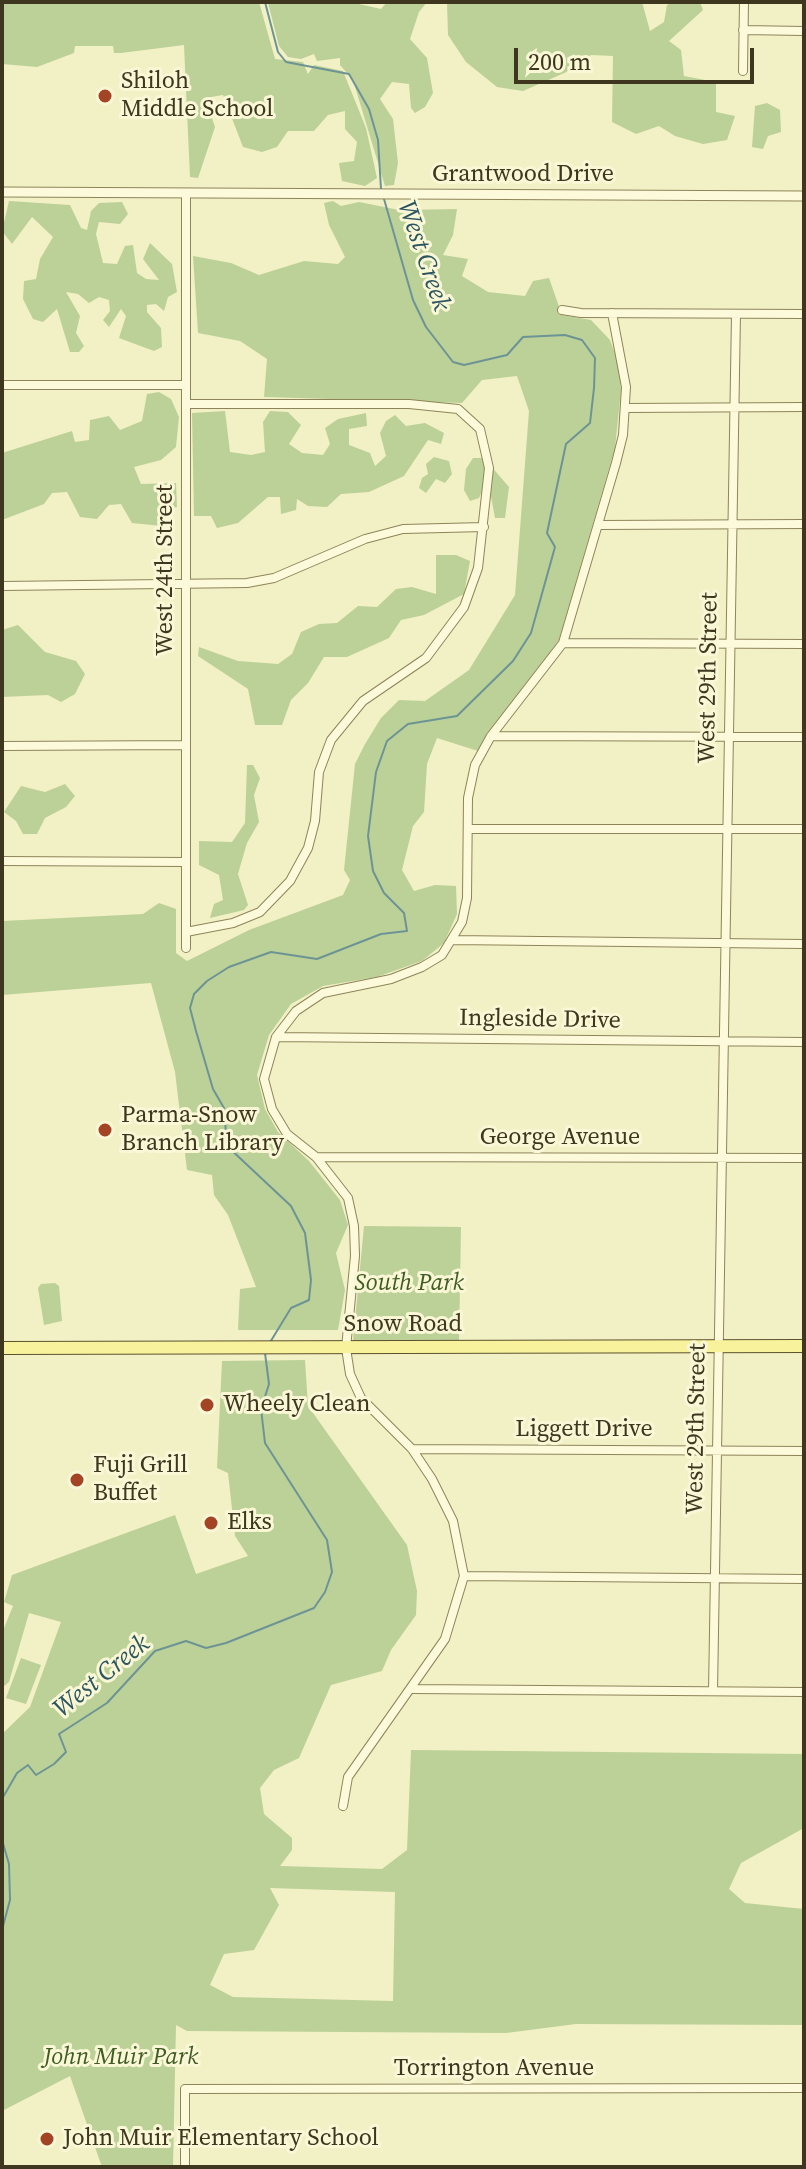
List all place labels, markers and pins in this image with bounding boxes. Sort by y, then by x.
place label: Shiloh Middle School [121,68,273,124]
marker: Shiloh Middle School [96,87,114,105]
place label: Parma-Snow Branch Library [121,1102,284,1158]
marker: Parma-Snow Branch Library [96,1121,114,1139]
place label: Wheely Clean [223,1391,370,1419]
marker: Wheely Clean [198,1396,216,1414]
place label: Fuji Grill Buffet [93,1452,188,1508]
marker: Fuji Grill Buffet [68,1471,86,1489]
place label: Elks [227,1509,272,1537]
marker: Elks [202,1514,220,1532]
place label: John Muir Elementary School [63,2125,379,2153]
marker: John Muir Elementary School [38,2130,56,2148]

